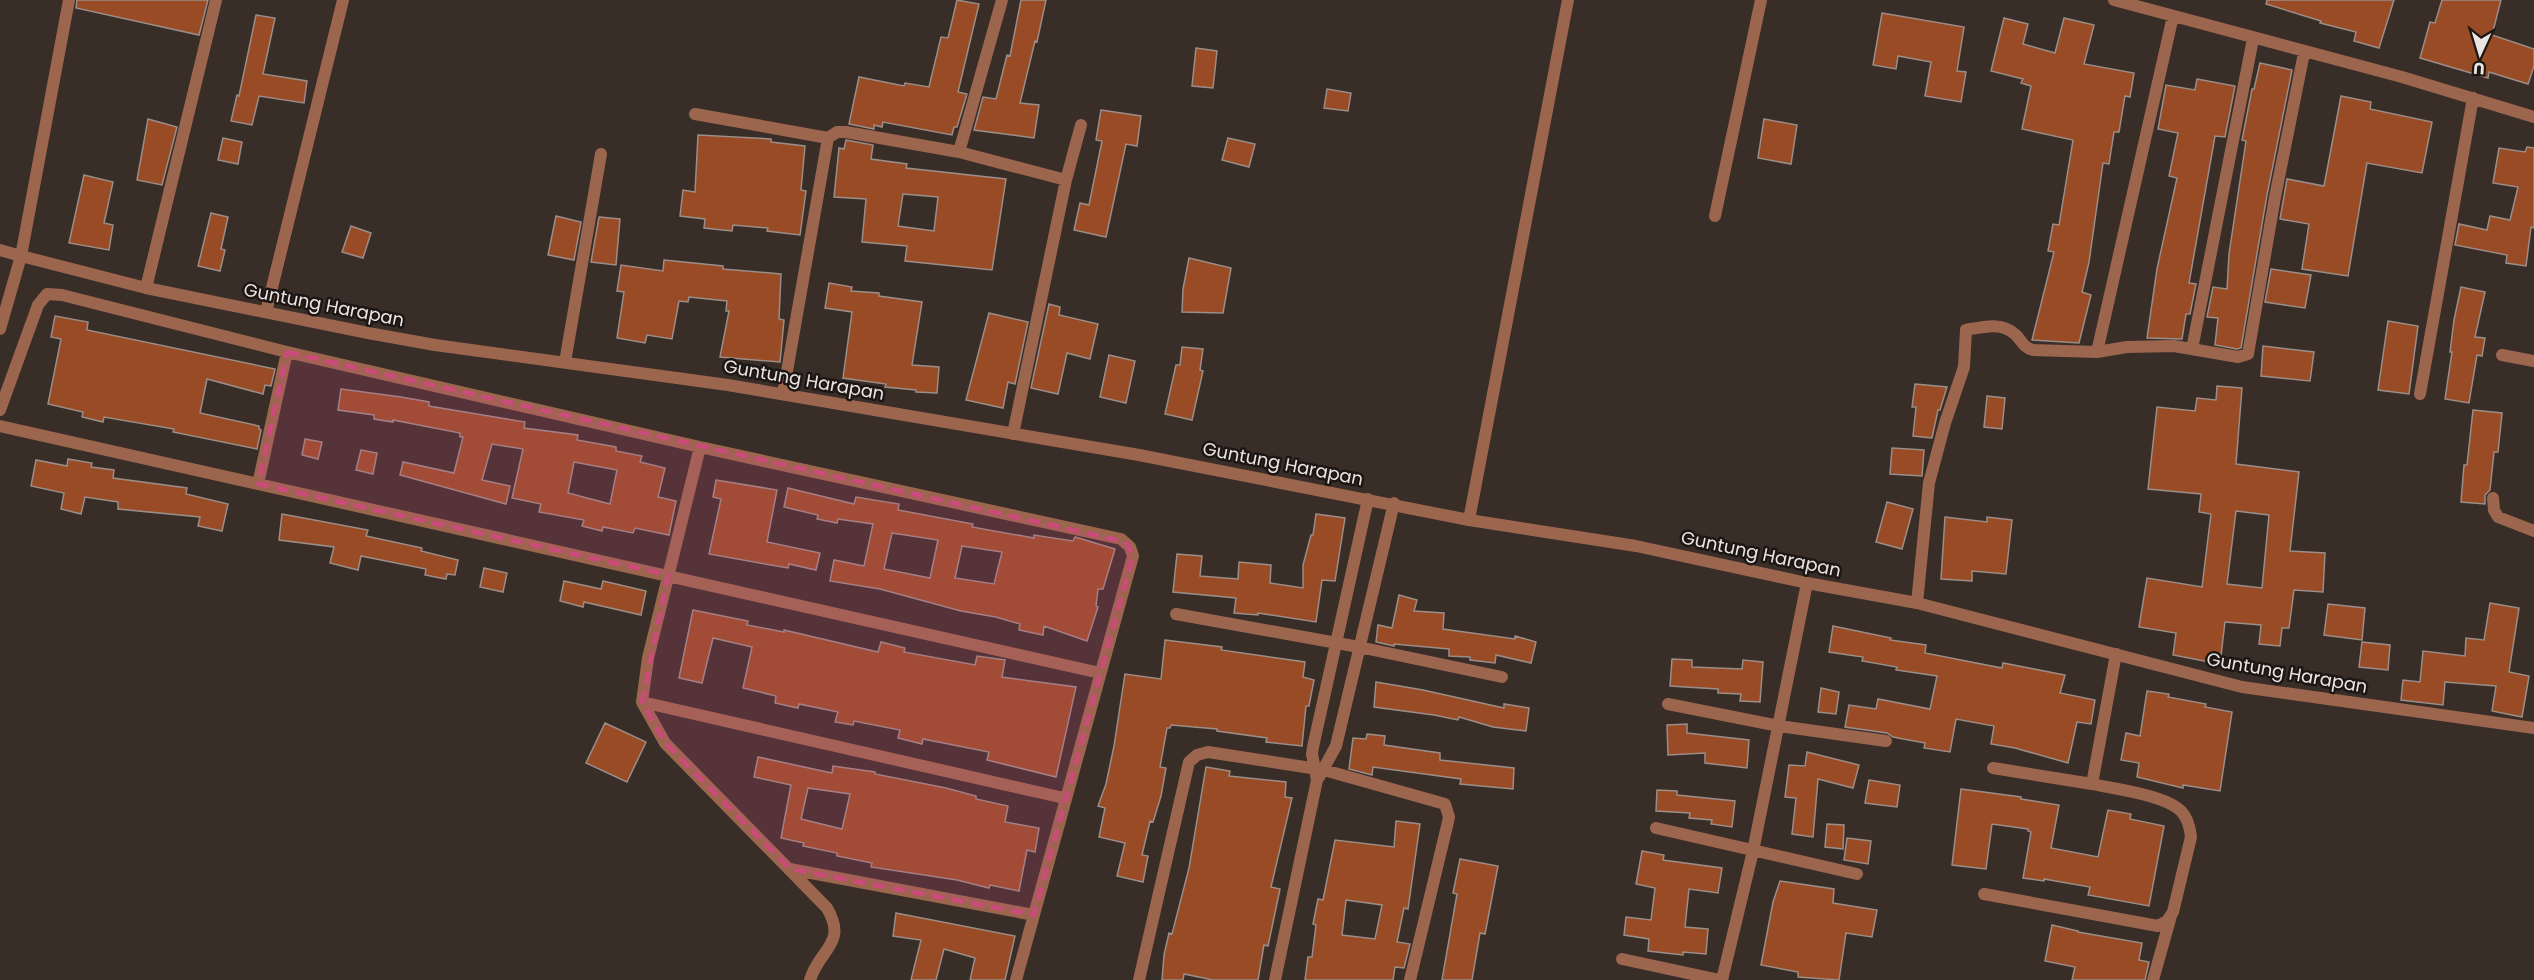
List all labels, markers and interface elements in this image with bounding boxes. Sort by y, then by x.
north arrow [2450,24,2510,84]
text: U [2473,57,2485,80]
street label: Guntung Harapan [242,277,406,332]
street label: Guntung Harapan [722,353,887,406]
street label: Guntung Harapan [1201,436,1365,491]
street label: Guntung Harapan [1679,524,1843,583]
street label: Guntung Harapan [2205,646,2370,699]

